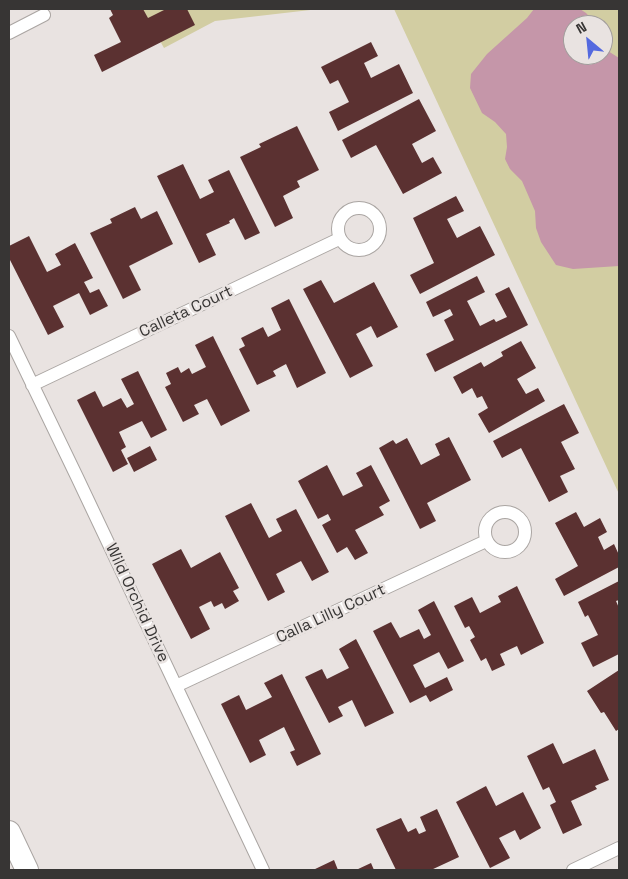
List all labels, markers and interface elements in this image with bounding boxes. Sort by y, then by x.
north arrow [563,15,613,65]
text: N [573,17,590,38]
street label: Calleta Court [136,282,236,342]
street label: Wild Orchid Drive [101,541,173,665]
street label: Calla Lilly Court [273,580,389,648]

